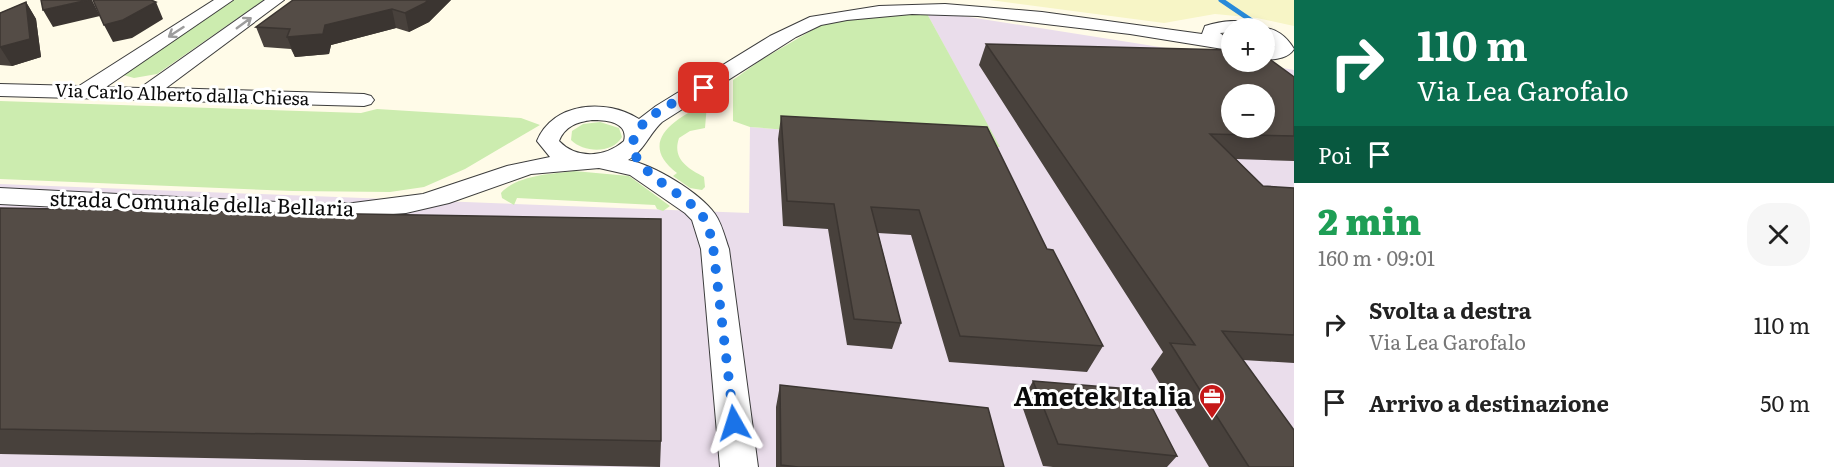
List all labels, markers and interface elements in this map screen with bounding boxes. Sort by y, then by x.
text: 110 m [1417,12,1528,74]
one-way arrow [235,17,251,29]
map controls [1221,18,1275,138]
button: + [1221,18,1275,72]
icon: right [1318,24,1396,102]
one-way arrow [169,26,185,38]
pin [678,62,729,113]
text: Via Lea Garofalo [1417,69,1629,109]
icon: arrive [687,71,720,104]
street label: Via Carlo Alberto dalla Chiesa [54,76,310,111]
button: − [1221,84,1275,138]
text: Poi [1318,138,1351,171]
icon: arrive [1363,138,1396,171]
street label: strada Comunale della Bellaria [49,181,356,222]
text: 2 min [1318,193,1421,246]
button: close [1747,203,1810,266]
text: 160 m · 09:01 [1318,242,1435,272]
text: Svolta a destra [1369,293,1531,326]
icon: right [1318,308,1351,341]
text: 110 m [1754,308,1810,341]
text: Via Lea Garofalo [1369,326,1526,356]
place label: Ametek Italia [1014,375,1192,414]
office icon: Ametek Italia [1197,382,1227,420]
icon: arrive [1318,386,1351,419]
text: Arrivo a destinazione [1369,386,1609,419]
text: 50 m [1760,386,1810,419]
position arrow [702,391,766,455]

